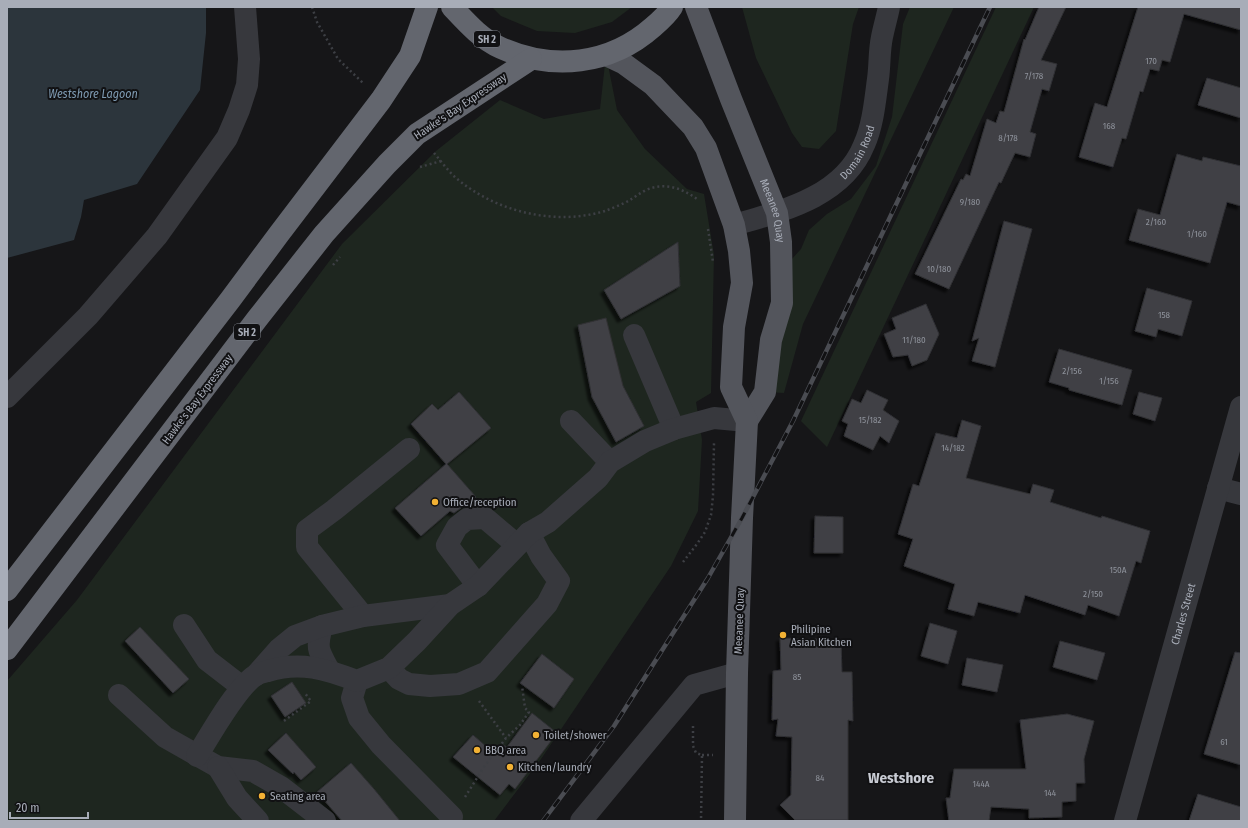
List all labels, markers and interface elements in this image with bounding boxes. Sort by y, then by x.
road number: SH 2 [474,31,500,47]
house number: 170 [1145,56,1157,66]
street label: Hawke's Bay Expressway [412,71,509,142]
house number: 7/178 [1025,71,1044,81]
water label: Westshore Lagoon [48,87,138,101]
house number: 168 [1103,121,1116,131]
street label: Domain Road [838,124,877,182]
house number: 8/178 [998,133,1018,143]
street label: Meeanee Quay [757,177,787,243]
house number: 9/180 [960,197,981,207]
house number: 2/160 [1146,217,1166,227]
house number: 1/160 [1187,229,1207,239]
house number: 10/180 [927,264,952,274]
house number: 158 [1158,310,1171,320]
road number: SH 2 [234,324,260,340]
house number: 11/180 [902,335,926,345]
street label: Hawke's Bay Expressway [159,352,235,447]
house number: 2/156 [1062,366,1082,376]
house number: 1/156 [1099,376,1119,386]
house number: 15/182 [858,415,882,425]
house number: 14/182 [941,443,965,453]
place label: Office/reception [443,496,516,509]
marker: Office/reception [430,497,440,507]
house number: 150A [1109,565,1127,575]
street label: Charles Street [1169,582,1198,646]
street label: Meeanee Quay [732,588,747,654]
house number: 2/150 [1083,589,1103,599]
place label: Philipine Asian Kitchen [791,623,852,649]
marker: Philipine Asian Kitchen [778,630,788,640]
house number: 85 [793,672,801,682]
place label: Toilet/shower [544,729,607,742]
marker: Toilet/shower [531,730,541,740]
house number: 61 [1220,737,1228,747]
place label: BBQ area [485,744,526,757]
marker: BBQ area [472,745,482,755]
place label: Kitchen/laundry [518,761,591,774]
marker: Kitchen/laundry [505,762,515,772]
district label: Westshore [868,769,934,787]
house number: 84 [816,773,825,783]
house number: 144A [973,779,990,789]
house number: 144 [1044,788,1057,798]
place label: Seating area [270,790,326,803]
marker: Seating area [257,791,267,801]
scale bar [10,794,88,820]
text: 20 m [16,801,40,815]

